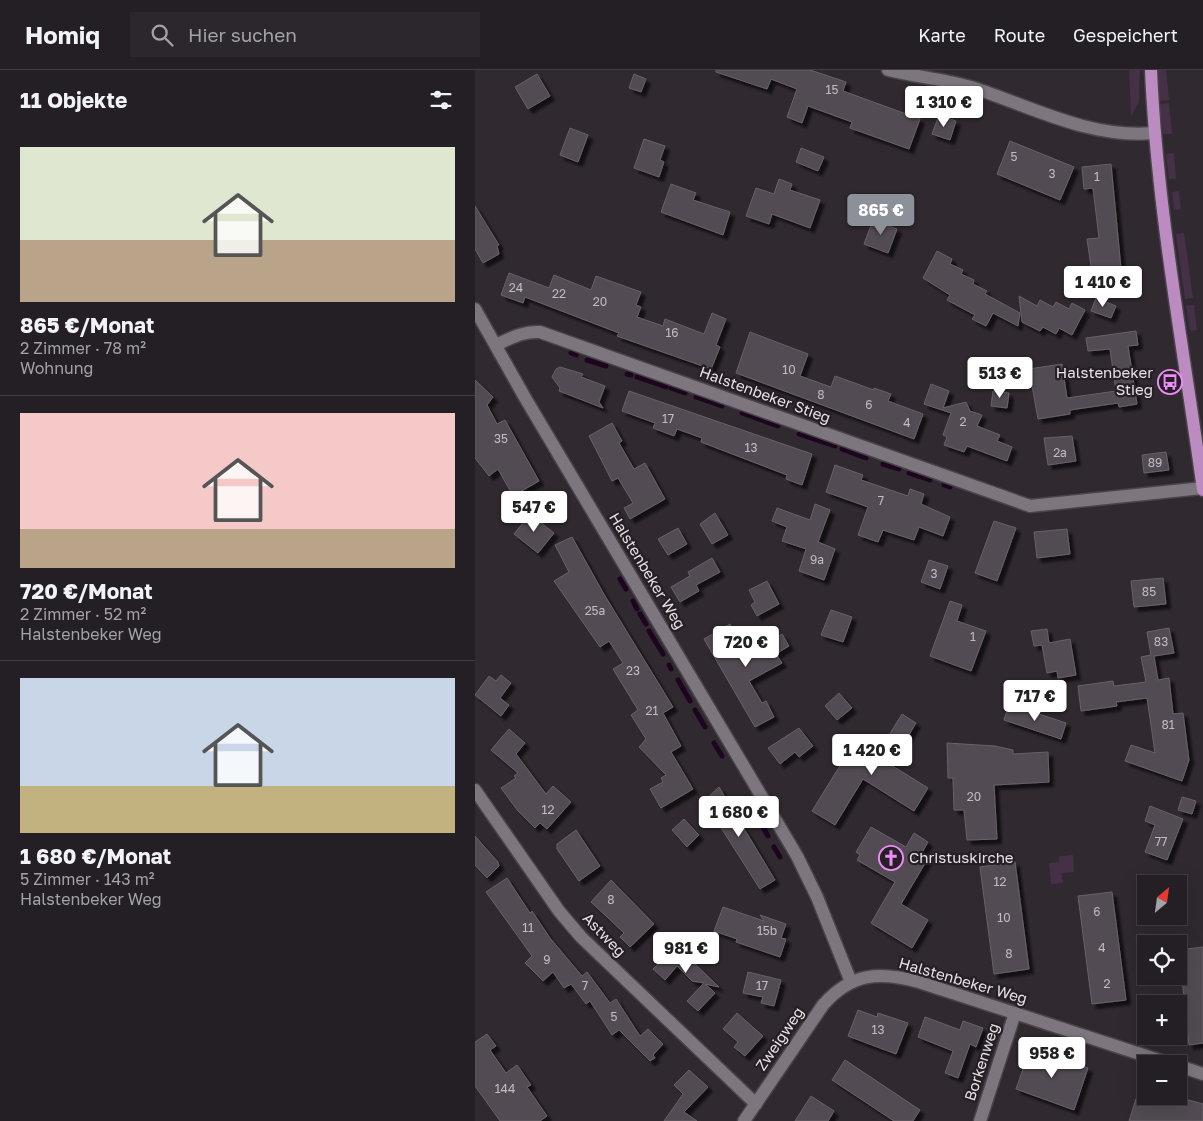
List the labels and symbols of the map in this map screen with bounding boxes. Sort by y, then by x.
house number: 15 [826,82,838,97]
pin: 1 310 € [898,85,990,128]
house number: 5 [1011,149,1018,164]
house number: 3 [1048,166,1056,181]
house number: 1 [1094,169,1100,184]
pin: 865 € [846,194,916,236]
pin: 1 410 € [1057,266,1149,308]
house number: 24 [509,280,523,295]
house number: 22 [552,286,566,301]
house number: 20 [593,294,607,309]
house number: 16 [665,325,679,340]
pin: 513 € [965,356,1035,399]
street label: Halstenbeker Stieg [697,362,833,426]
house number: 10 [782,362,796,377]
place label: Halstenbeker Stieg [1056,363,1153,398]
bus stop icon: Halstenbeker Stieg [1157,369,1183,395]
house number: 8 [817,387,825,402]
house number: 6 [865,397,873,412]
house number: 17 [662,411,674,426]
house number: 2 [960,414,967,429]
house number: 4 [903,415,911,430]
house number: 35 [494,431,508,446]
house number: 13 [745,440,757,455]
house number: 2a [1053,445,1067,460]
house number: 89 [1148,455,1162,470]
pin: 547 € [499,490,569,533]
house number: 7 [878,493,884,508]
street label: Halstenbeker Weg [606,509,690,632]
house number: 9a [810,552,824,567]
house number: 3 [930,566,938,581]
house number: 85 [1142,584,1156,599]
house number: 25a [585,603,605,618]
pin: 720 € [711,626,781,668]
house number: 1 [970,629,976,644]
house number: 83 [1154,634,1168,649]
house number: 23 [626,663,640,678]
pin: 717 € [1000,680,1070,722]
house number: 21 [646,703,659,718]
house number: 81 [1161,717,1175,732]
pin: 1 420 € [826,734,918,776]
house number: 20 [967,789,981,804]
pin: 1 680 € [693,796,785,838]
house number: 12 [542,802,554,817]
house number: 77 [1155,834,1167,849]
church icon: Christuskirche [878,845,904,871]
place label: Christuskirche [909,848,1014,866]
house number: 12 [994,874,1006,889]
north arrow [1137,875,1187,925]
house number: 8 [607,892,615,907]
house number: 6 [1093,904,1101,919]
street label: Astweg [579,909,630,960]
house number: 10 [997,910,1011,925]
house number: 11 [522,920,534,935]
house number: 15b [757,923,777,938]
pin: 981 € [651,932,721,974]
house number: 4 [1098,940,1106,955]
house number: 8 [1005,946,1013,961]
house number: 9 [543,952,551,967]
street label: Halstenbeker Weg [897,953,1030,1007]
house number: 2 [1104,976,1111,991]
house number: 7 [582,978,588,993]
house number: 17 [756,978,768,993]
street label: Zweigweg [751,1003,807,1074]
house number: 5 [611,1009,618,1024]
street label: Borkenweg [960,1020,1002,1103]
house number: 13 [872,1022,884,1037]
pin: 958 € [1017,1036,1087,1079]
house number: 144 [495,1081,515,1096]

